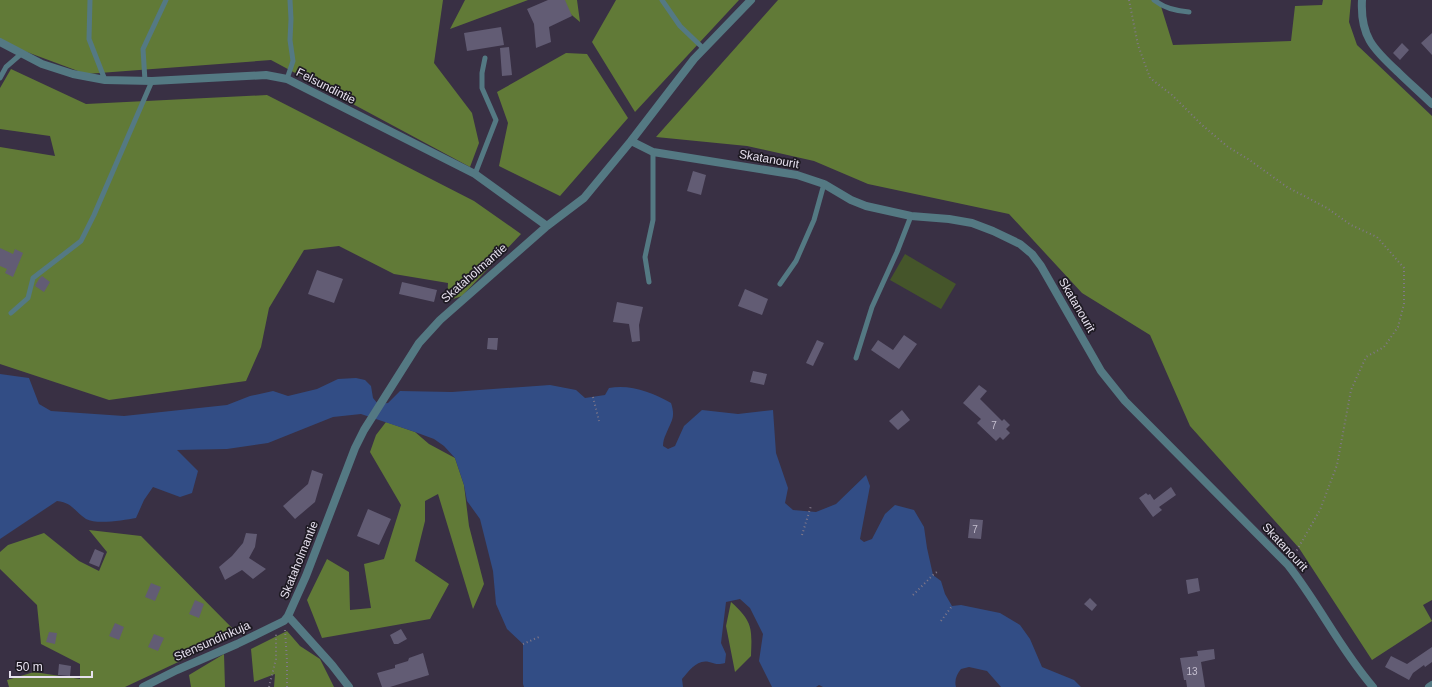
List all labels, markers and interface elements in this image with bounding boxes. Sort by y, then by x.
street label: Felsundintie [294,65,358,107]
street label: Skatanourit [738,147,801,171]
street label: Skataholmantie [438,240,510,305]
street label: Skatanourit [1056,275,1099,335]
house number: 7 [991,420,997,431]
street label: Skataholmantie [277,519,321,601]
street label: Skatanourit [1259,520,1311,574]
house number: 7 [972,524,978,535]
street label: Stensundinkuja [172,618,253,664]
scale bar [10,653,92,679]
text: 50 m [16,660,43,674]
house number: 13 [1186,666,1198,677]

